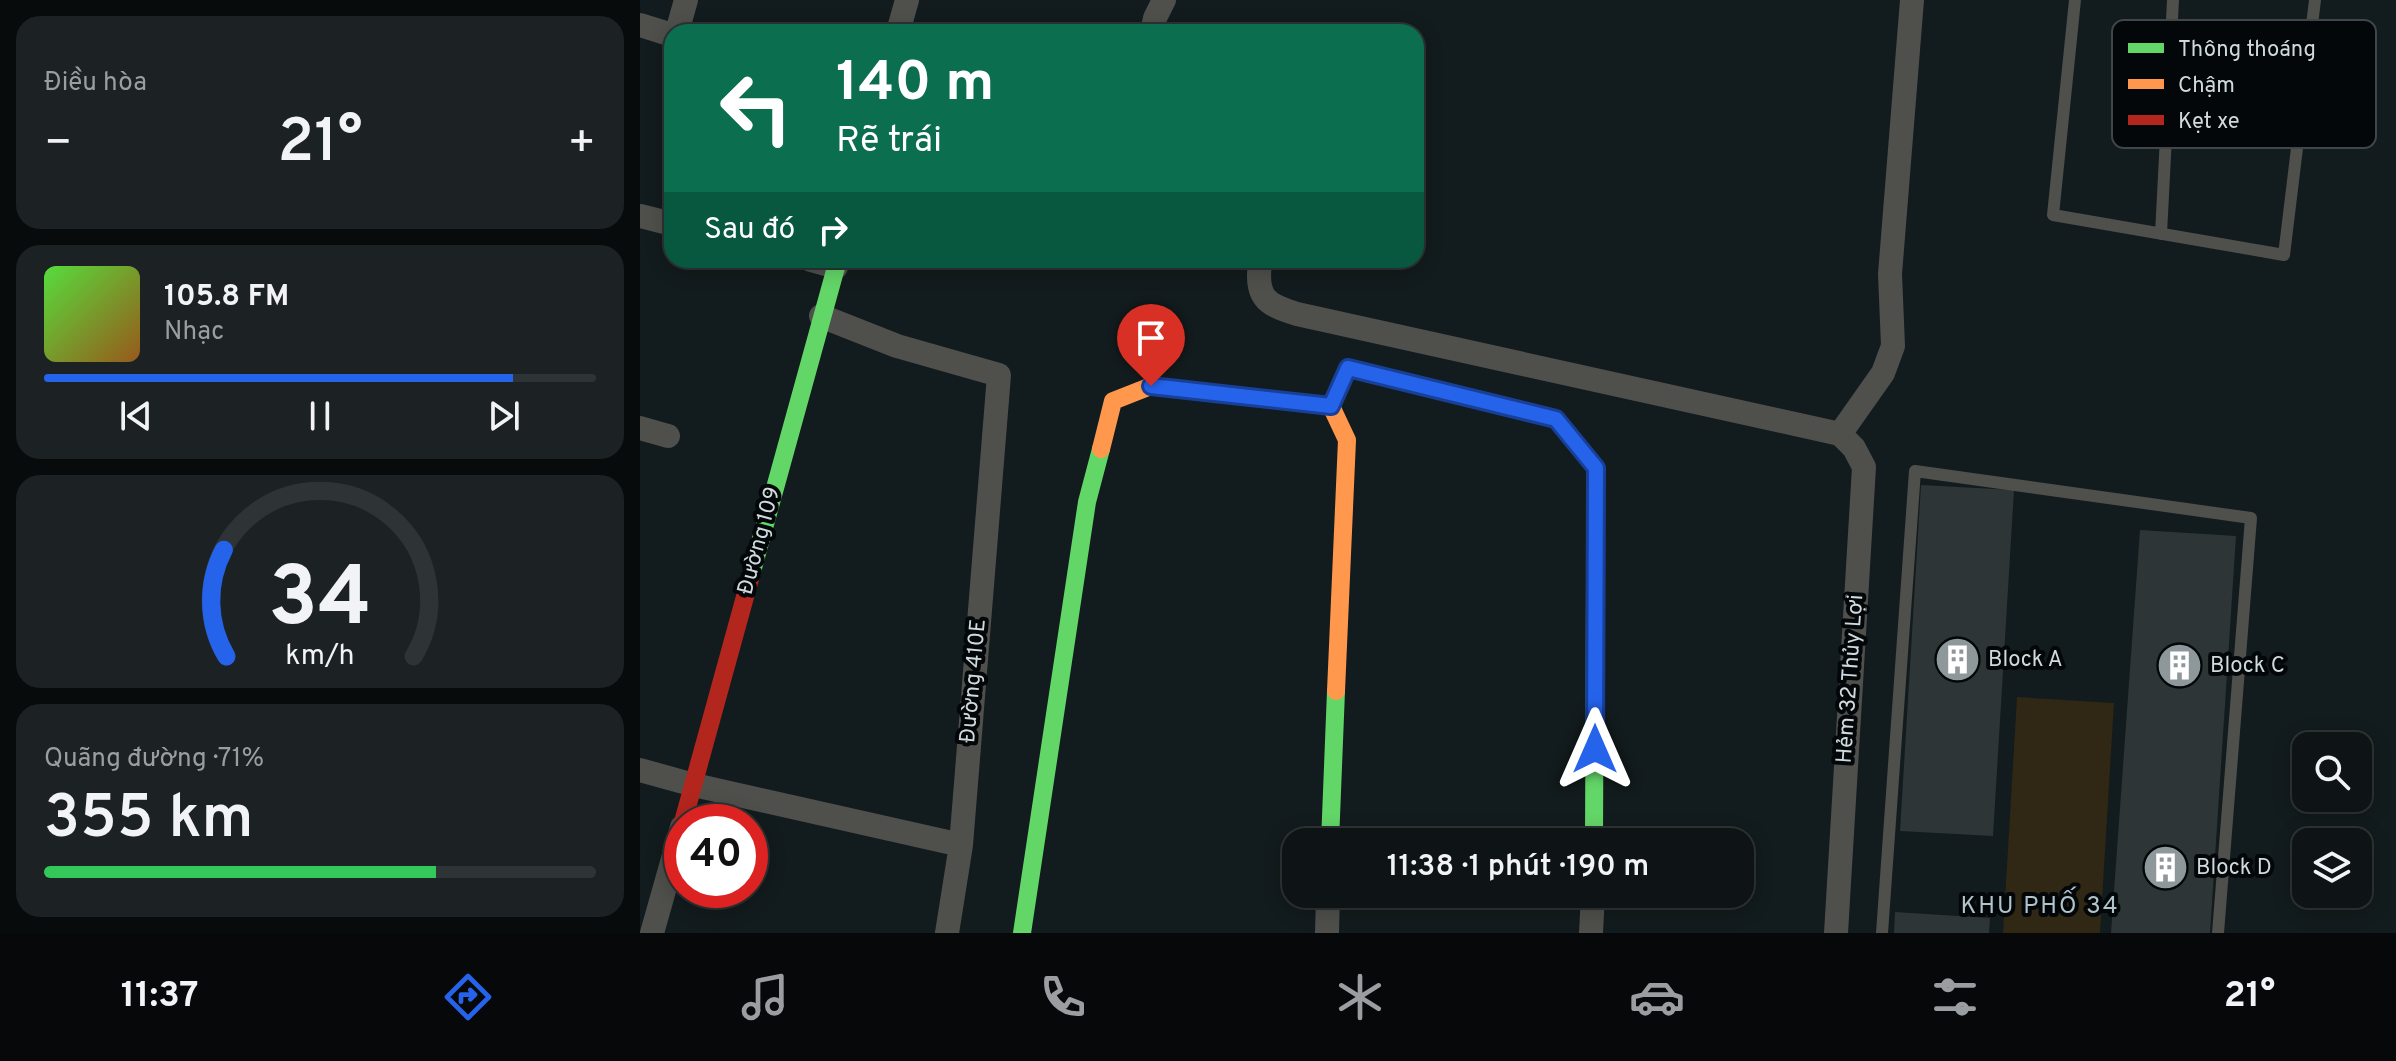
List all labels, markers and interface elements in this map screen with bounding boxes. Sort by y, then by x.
legend [2112,20,2376,148]
text: Thông thoáng [2178,37,2316,64]
text: 140 m [836,50,994,120]
icon: left [704,56,808,160]
text: Điều hòa [44,67,147,100]
text: Chậm [2178,73,2235,100]
text: 21° [278,107,363,183]
text: Kẹt xe [2178,109,2240,136]
text: − [44,117,72,173]
text: + [568,117,596,173]
text: Rẽ trái [836,119,942,165]
icon: right [811,208,855,252]
text: Sau đó [704,212,795,249]
text: 105.8 FM [164,279,289,316]
pin [1117,304,1185,386]
text: Nhạc [164,316,224,349]
icon: arrive [1129,316,1173,360]
icon: previous [114,394,158,438]
icon: pause [298,394,342,438]
icon: next [482,394,526,438]
street label: Đường 109 [733,484,787,598]
text: 34 [268,550,372,655]
street label: Hẻm 32 Thủy Lợi [1832,594,1870,764]
street label: Đường 410E [955,618,993,744]
building icon: Block A [1933,636,1981,684]
text: km/h [285,639,355,675]
building icon: Block C [2155,642,2203,690]
place label: Block A [1988,647,2063,674]
place label: Block C [2210,653,2285,680]
position arrow [1553,707,1637,791]
map controls [2292,732,2372,908]
button: search [2292,732,2372,812]
text: Quãng đường · 71% [44,743,264,776]
text: 355 km [44,783,254,859]
speed limit sign: 40 [664,804,768,908]
button: layers [2292,828,2372,908]
building icon: Block D [2141,844,2189,892]
text: 11:38 · 1 phút · 190 m [1387,849,1649,886]
place label: Block D [2196,855,2272,882]
district label: KHU PHỐ 34 [1960,886,2120,922]
icon: directions [440,969,496,1025]
icon: music [737,969,793,1025]
icon: phone [1035,969,1091,1025]
icon: climate [1332,969,1388,1025]
icon: car [1629,969,1685,1025]
icon: filters [1927,969,1983,1025]
text: 11:37 [121,974,199,1020]
text: 21° [2224,974,2275,1020]

